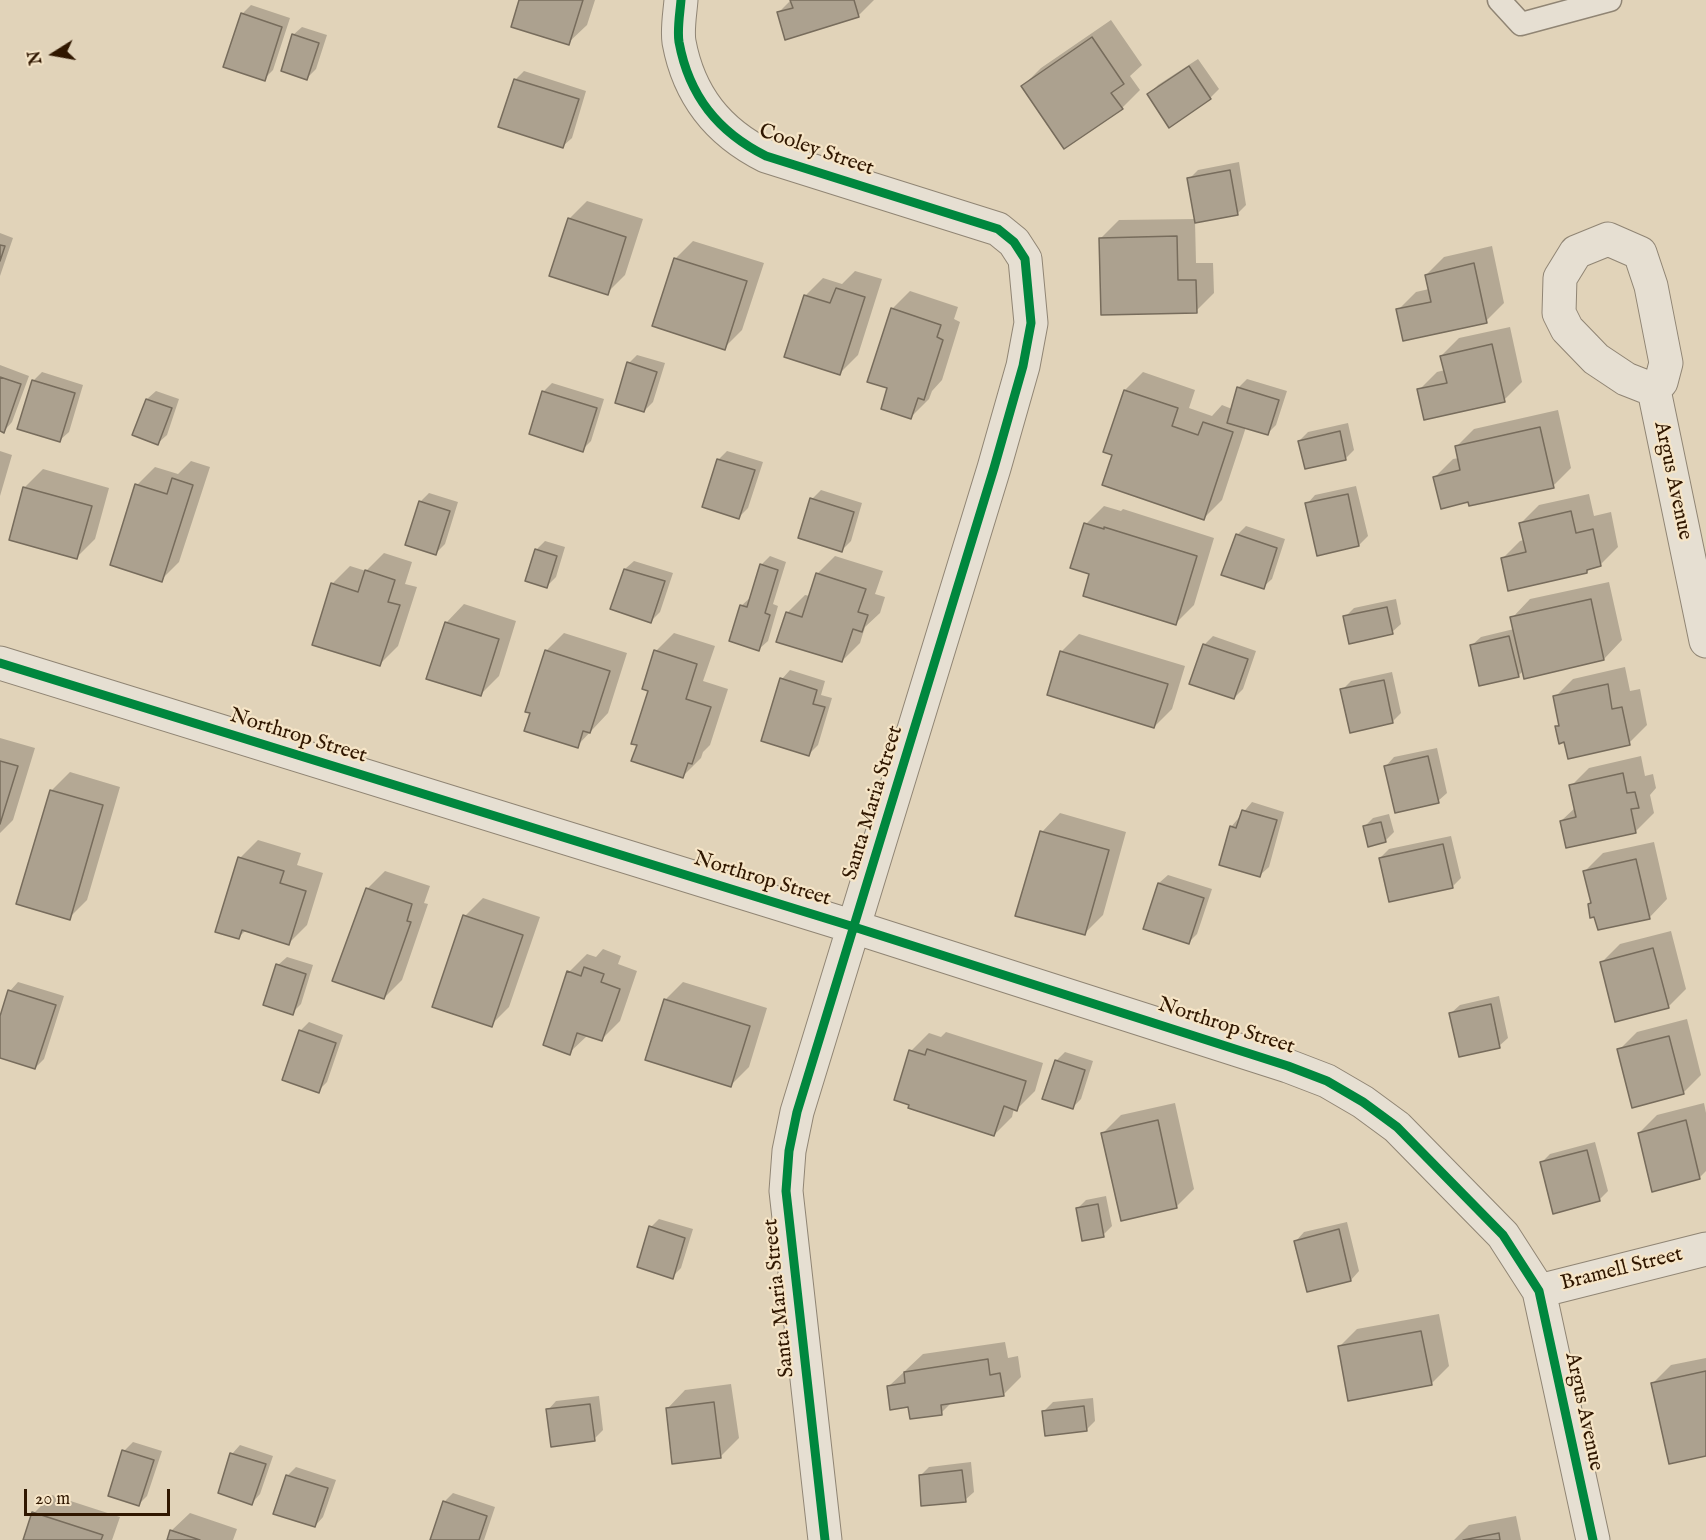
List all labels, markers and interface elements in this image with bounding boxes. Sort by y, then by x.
north arrow [24,24,84,84]
text: N [25,49,47,66]
street label: Cooley Street [755,120,877,182]
street label: Argus Avenue [1647,420,1697,542]
street label: Northrop Street [226,704,370,770]
street label: Santa Maria Street [839,723,909,883]
street label: Northrop Street [690,847,834,913]
street label: Northrop Street [1155,993,1297,1061]
street label: Santa Maria Street [759,1217,801,1379]
street label: Bramell Street [1558,1243,1686,1297]
street label: Argus Avenue [1558,1351,1608,1473]
scale bar [27,1477,172,1515]
text: 20 m [35,1488,70,1511]

